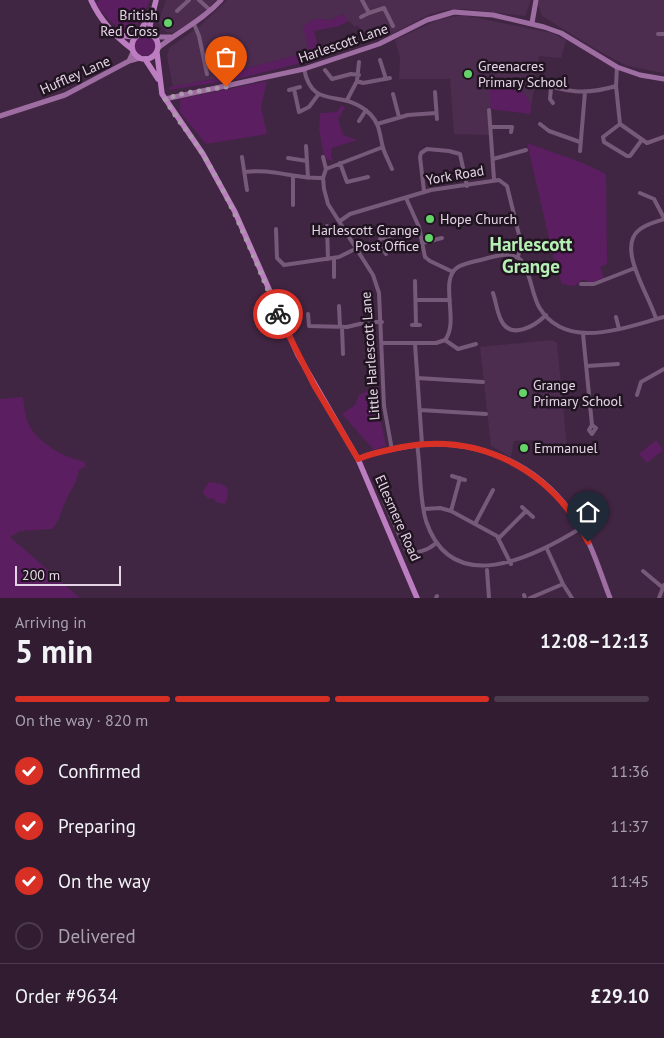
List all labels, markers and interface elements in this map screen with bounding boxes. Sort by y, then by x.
place label: British Red Cross [100,6,158,40]
marker: British Red Cross [162,17,174,29]
street label: Harlescott Lane [296,19,390,67]
pin [205,36,247,87]
icon: bag [212,43,240,71]
street label: Huffley Lane [37,52,113,98]
place label: Greenacres Primary School [478,57,567,91]
marker: Greenacres Primary School [462,68,474,80]
street label: York Road [425,161,485,189]
place label: Hope Church [440,210,517,228]
marker: Hope Church [424,213,436,225]
place label: Harlescott Grange Post Office [312,221,419,255]
marker: Harlescott Grange Post Office [423,232,435,244]
district label: Harlescott Grange [490,232,573,278]
courier [253,289,303,339]
street label: Little Harlescott Lane [357,291,383,421]
icon: bike [264,300,292,328]
place label: Grange Primary School [533,376,622,410]
marker: Grange Primary School [517,387,529,399]
place label: Emmanuel [534,439,598,457]
marker: Emmanuel [518,442,530,454]
street label: Ellesmere Road [371,472,425,564]
pin [567,491,609,542]
icon: home [574,498,602,526]
scale bar [15,563,121,586]
text: 200 m [22,566,60,584]
text: Arriving in [15,612,86,632]
text: 12:08–12:13 [540,629,649,653]
text: 5 min [15,630,93,672]
text: On the way · 820 m [15,710,148,730]
icon: check [15,757,43,785]
text: Confirmed [58,759,141,783]
text: 11:36 [611,761,649,781]
icon: check [15,812,43,840]
text: Preparing [58,814,136,838]
text: 11:37 [611,816,649,836]
icon: check [15,867,43,895]
text: On the way [58,869,150,893]
text: 11:45 [611,871,649,891]
text: Delivered [58,924,136,948]
text: Order #9634 [15,984,118,1008]
text: £29.10 [590,984,649,1008]

